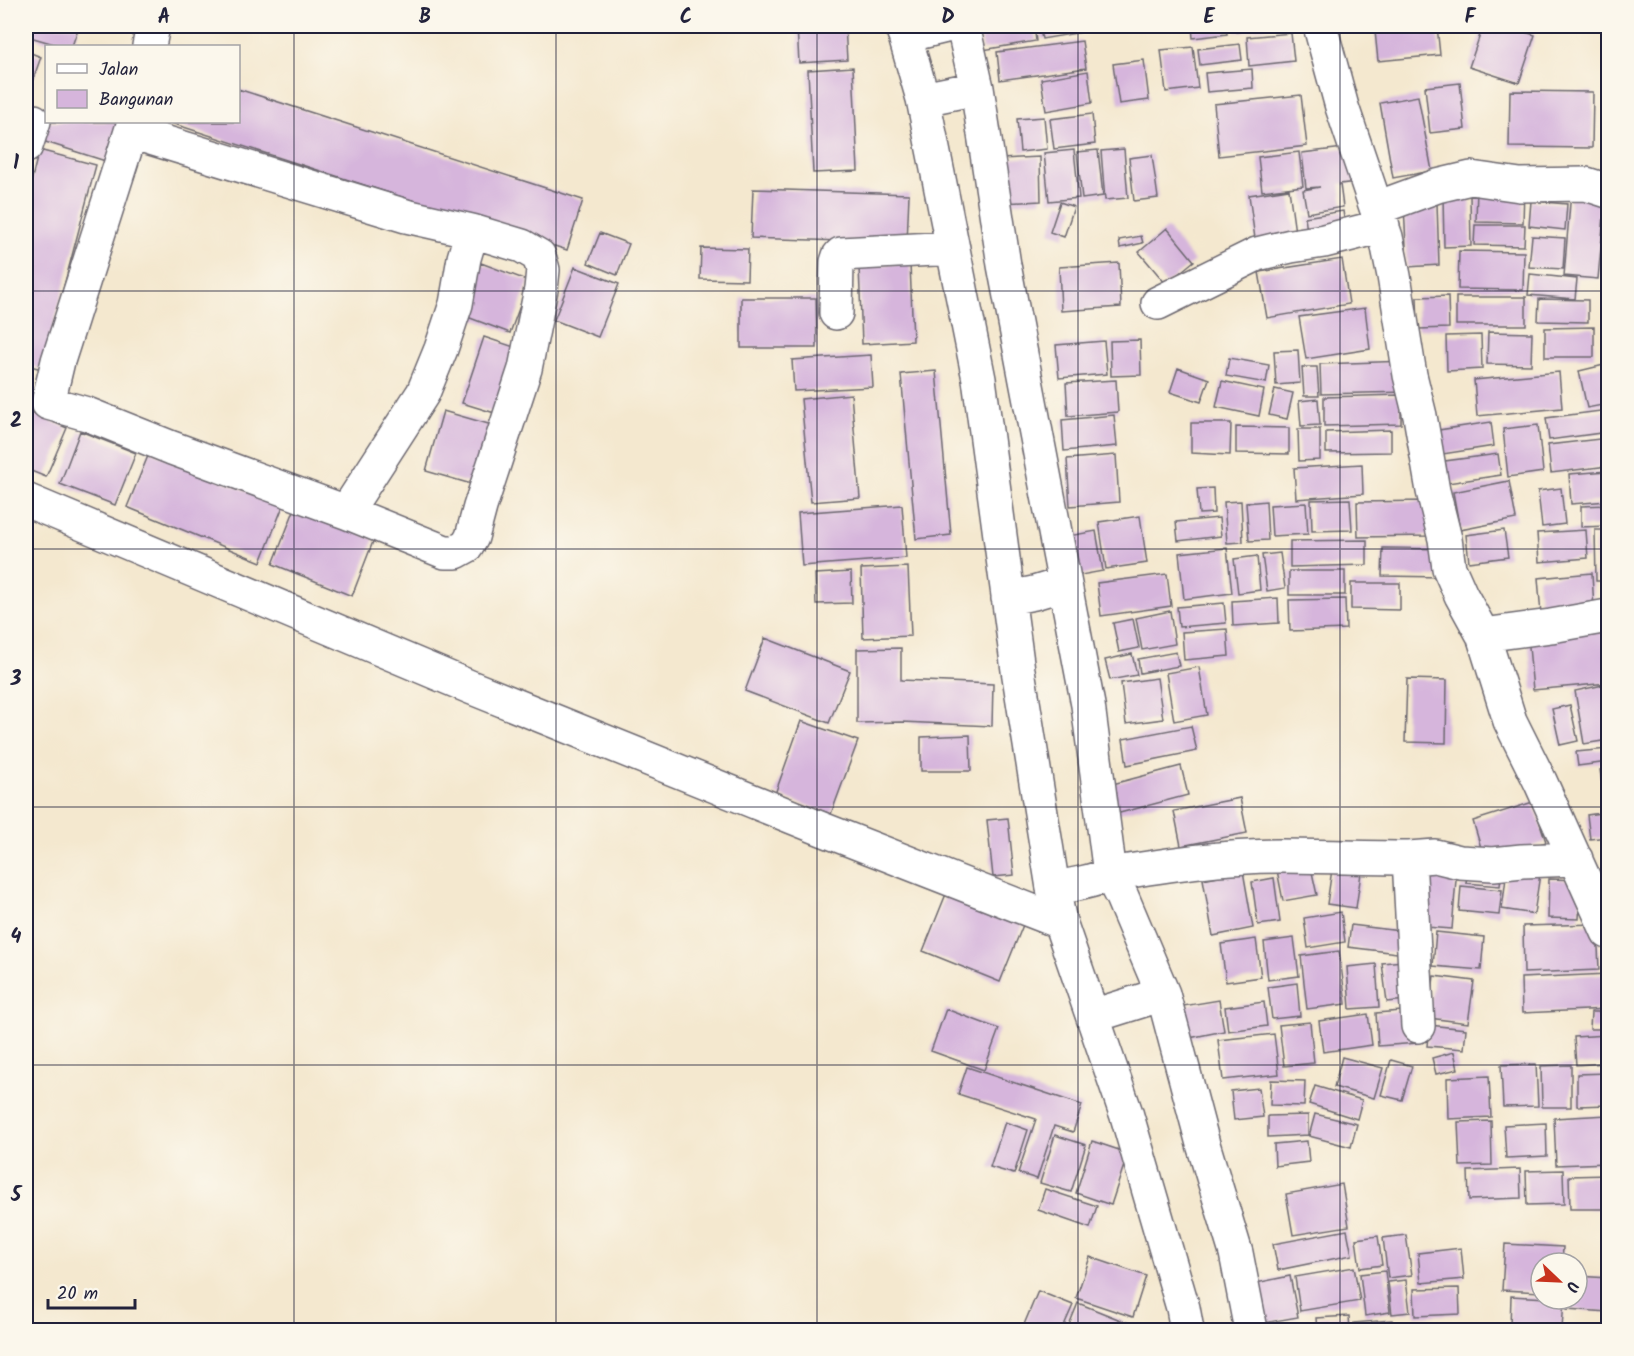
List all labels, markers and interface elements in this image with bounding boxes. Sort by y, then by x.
text: A [158,2,170,34]
text: B [419,2,431,34]
text: C [680,2,692,34]
text: D [941,2,955,34]
text: E [1203,2,1215,34]
text: F [1465,2,1477,34]
legend [45,45,240,123]
text: Jalan [99,56,138,85]
text: Bangunan [99,86,173,115]
text: 1 [13,148,19,180]
text: 2 [10,406,22,438]
text: 3 [10,664,22,696]
text: 4 [11,922,22,954]
text: 5 [10,1180,23,1212]
north arrow [1529,1251,1589,1311]
scale bar [48,1272,135,1310]
text: U [1558,1277,1585,1296]
text: 20 m [57,1280,98,1309]

